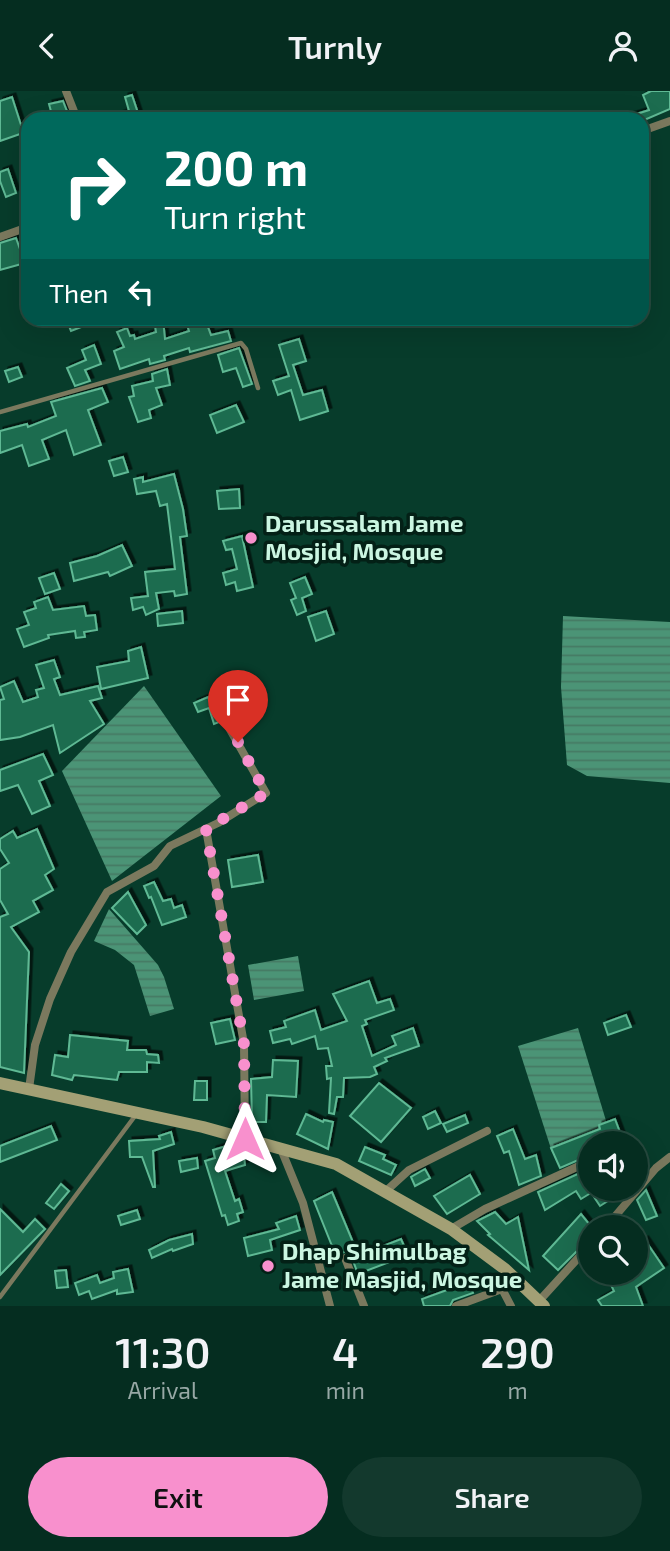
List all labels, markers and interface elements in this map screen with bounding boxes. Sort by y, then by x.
icon: back [28,27,66,65]
text: Turnly [288,27,382,65]
icon: person [604,27,642,65]
text: 200 m [164,137,308,196]
icon: right [49,140,140,231]
text: Turn right [164,197,306,235]
icon: left [122,273,160,311]
text: Then [49,277,108,308]
place label: Darussalam Jame Mosjid, Mosque [265,508,463,565]
marker: Darussalam Jame Mosjid, Mosque [243,530,259,546]
pin [208,670,268,742]
icon: arrive [219,681,257,719]
position arrow [208,1102,282,1176]
map controls [578,1131,648,1285]
button: sound [578,1131,648,1201]
button: search [578,1215,648,1285]
place label: Dhap Shimulbag Jame Masjid, Mosque [282,1236,522,1293]
marker: Dhap Shimulbag Jame Masjid, Mosque [260,1258,276,1274]
text: 11:30 [115,1326,210,1376]
text: 4 [332,1326,359,1376]
text: 290 [480,1326,555,1376]
text: Arrival [128,1376,198,1404]
text: min [326,1376,365,1404]
text: m [507,1376,528,1404]
button: Exit [28,1457,328,1537]
button: Share [342,1457,642,1537]

